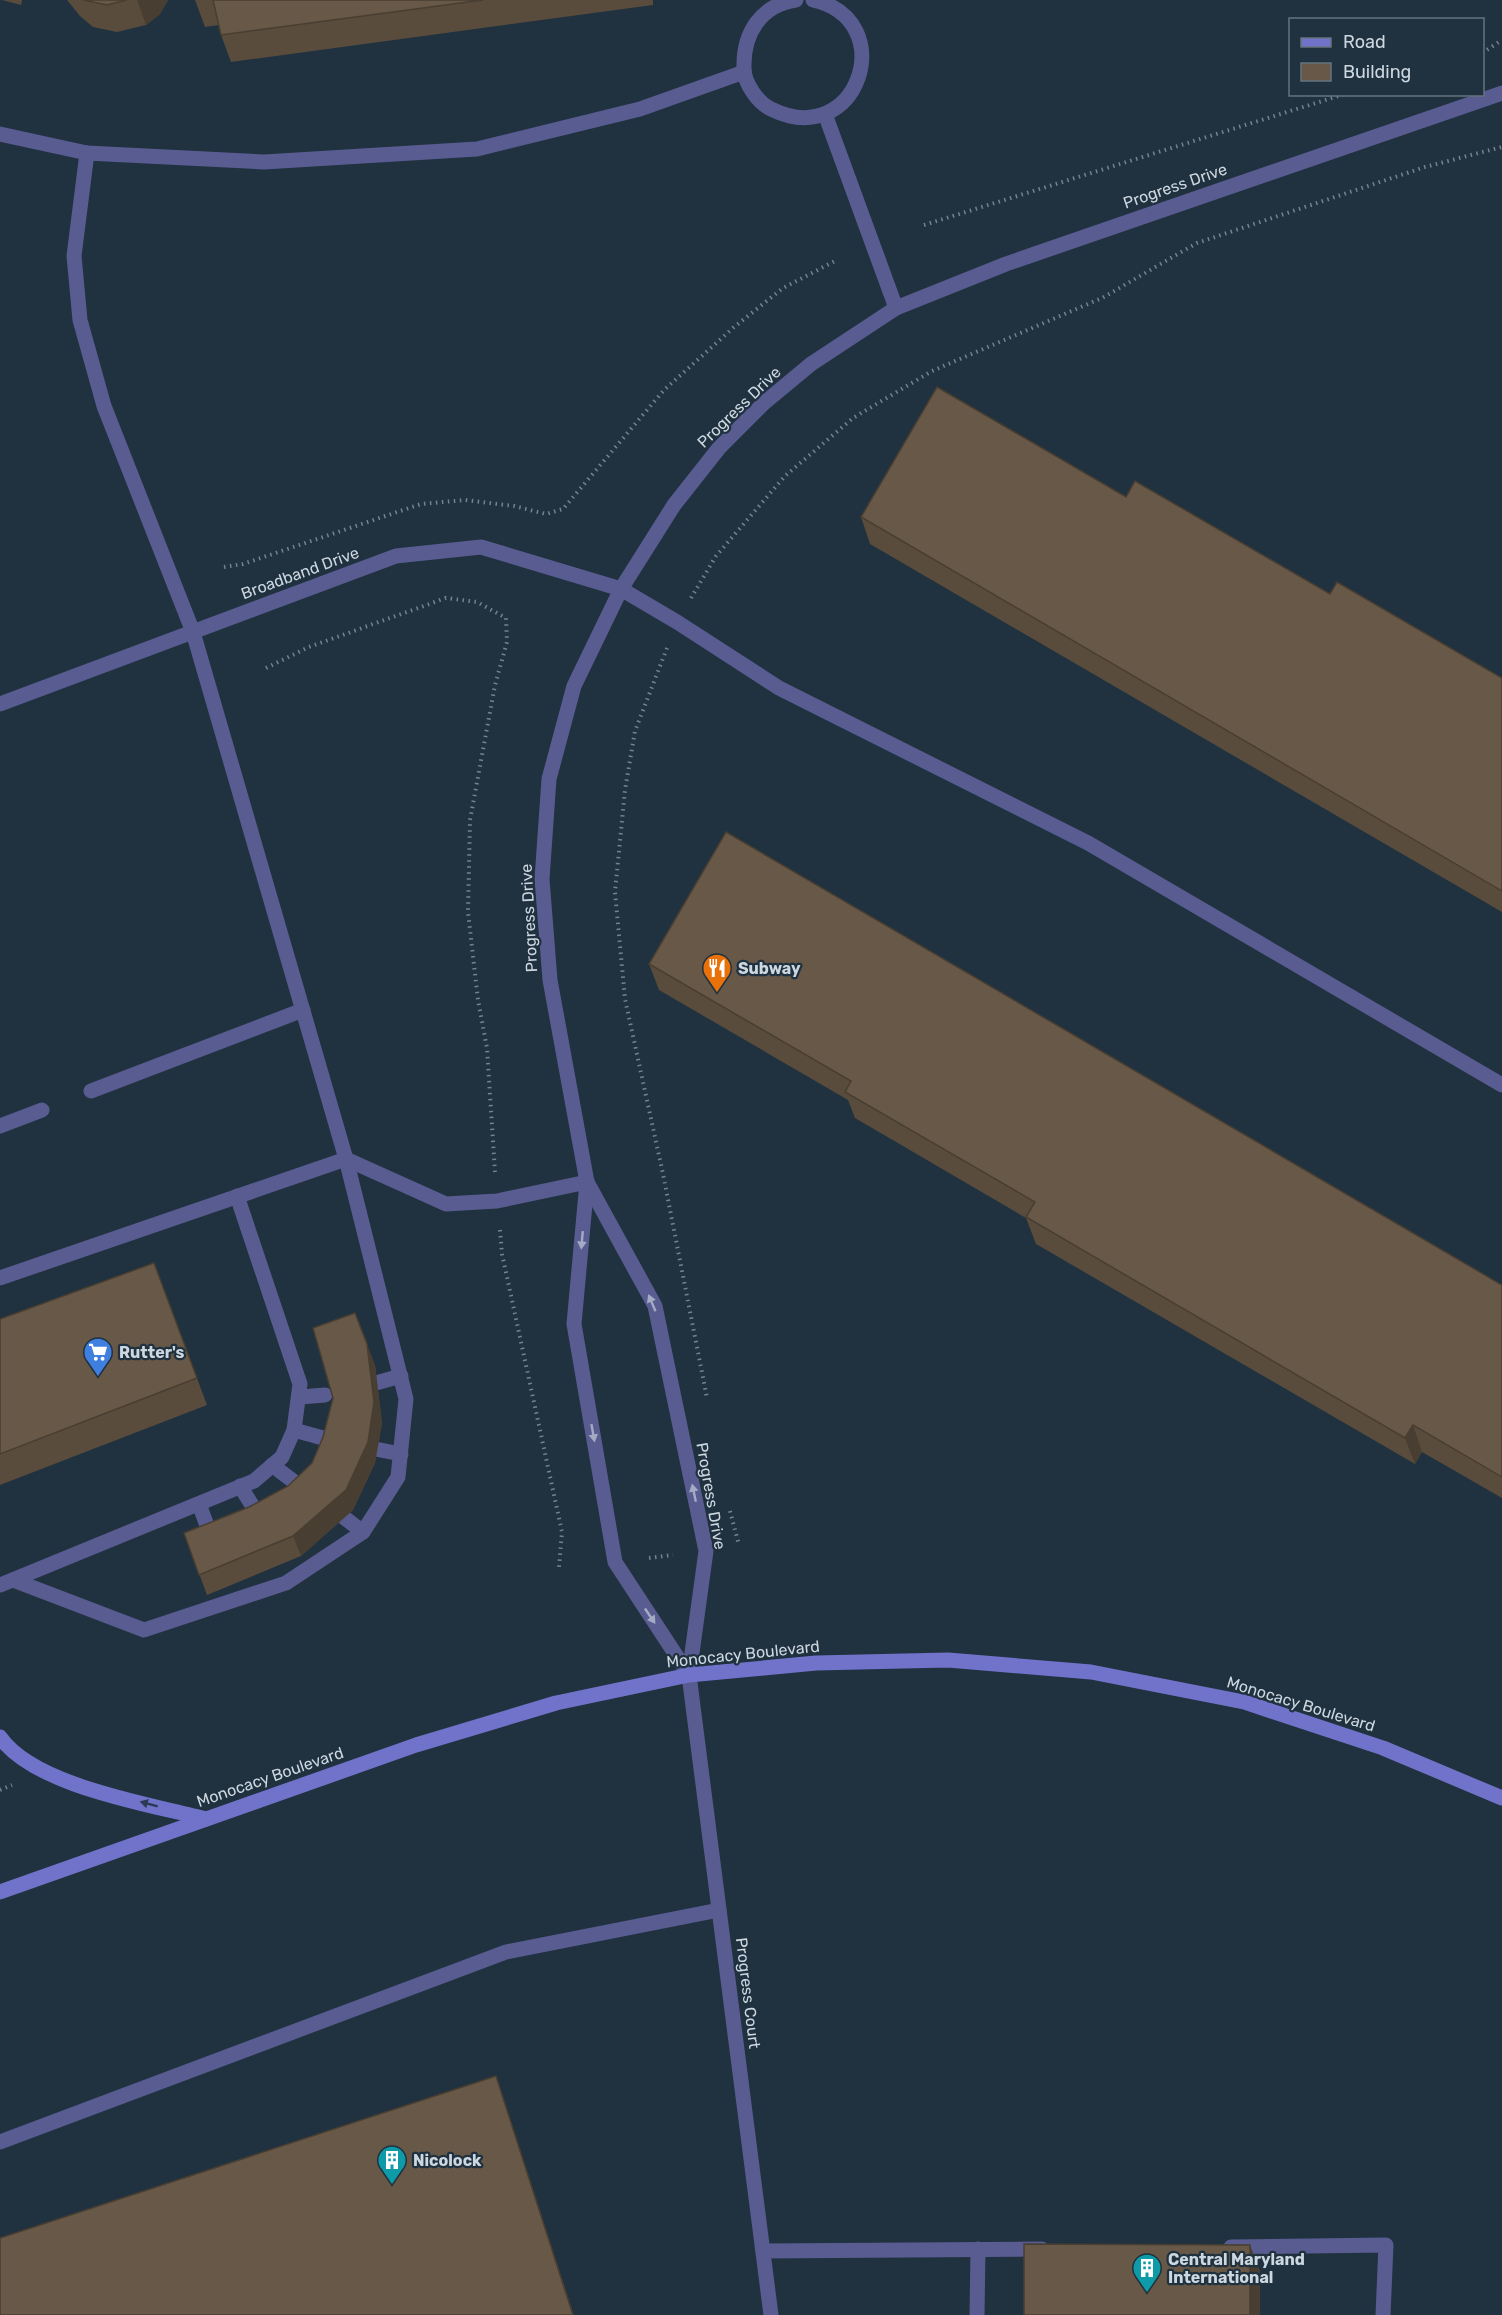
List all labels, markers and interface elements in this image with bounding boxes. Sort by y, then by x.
legend [1289,18,1484,96]
text: Road [1343,31,1386,53]
text: Building [1343,61,1411,83]
street label: Progress Drive [1121,159,1229,213]
street label: Progress Drive [693,362,785,452]
street label: Broadband Drive [238,543,362,603]
street label: Progress Drive [517,863,541,973]
restaurant icon: Subway [701,952,733,994]
place label: Subway [738,959,801,978]
one-way arrow [577,1230,587,1249]
one-way arrow [647,1293,657,1311]
supermarket icon: Rutter's [82,1336,114,1378]
place label: Rutter's [119,1343,185,1362]
one-way arrow [588,1424,597,1443]
street label: Progress Drive [692,1441,730,1551]
one-way arrow [688,1484,698,1502]
one-way arrow [644,1607,656,1623]
street label: Monocacy Boulevard [665,1636,821,1672]
street label: Monocacy Boulevard [1224,1672,1378,1736]
street label: Monocacy Boulevard [194,1743,346,1811]
one-way arrow [140,1799,158,1808]
street label: Progress Court [732,1936,764,2050]
building icon: Nicolock [376,2144,408,2186]
place label: Nicolock [413,2151,482,2170]
place label: Central Maryland International [1168,2250,1305,2287]
building icon: Central Maryland International [1131,2252,1163,2294]

